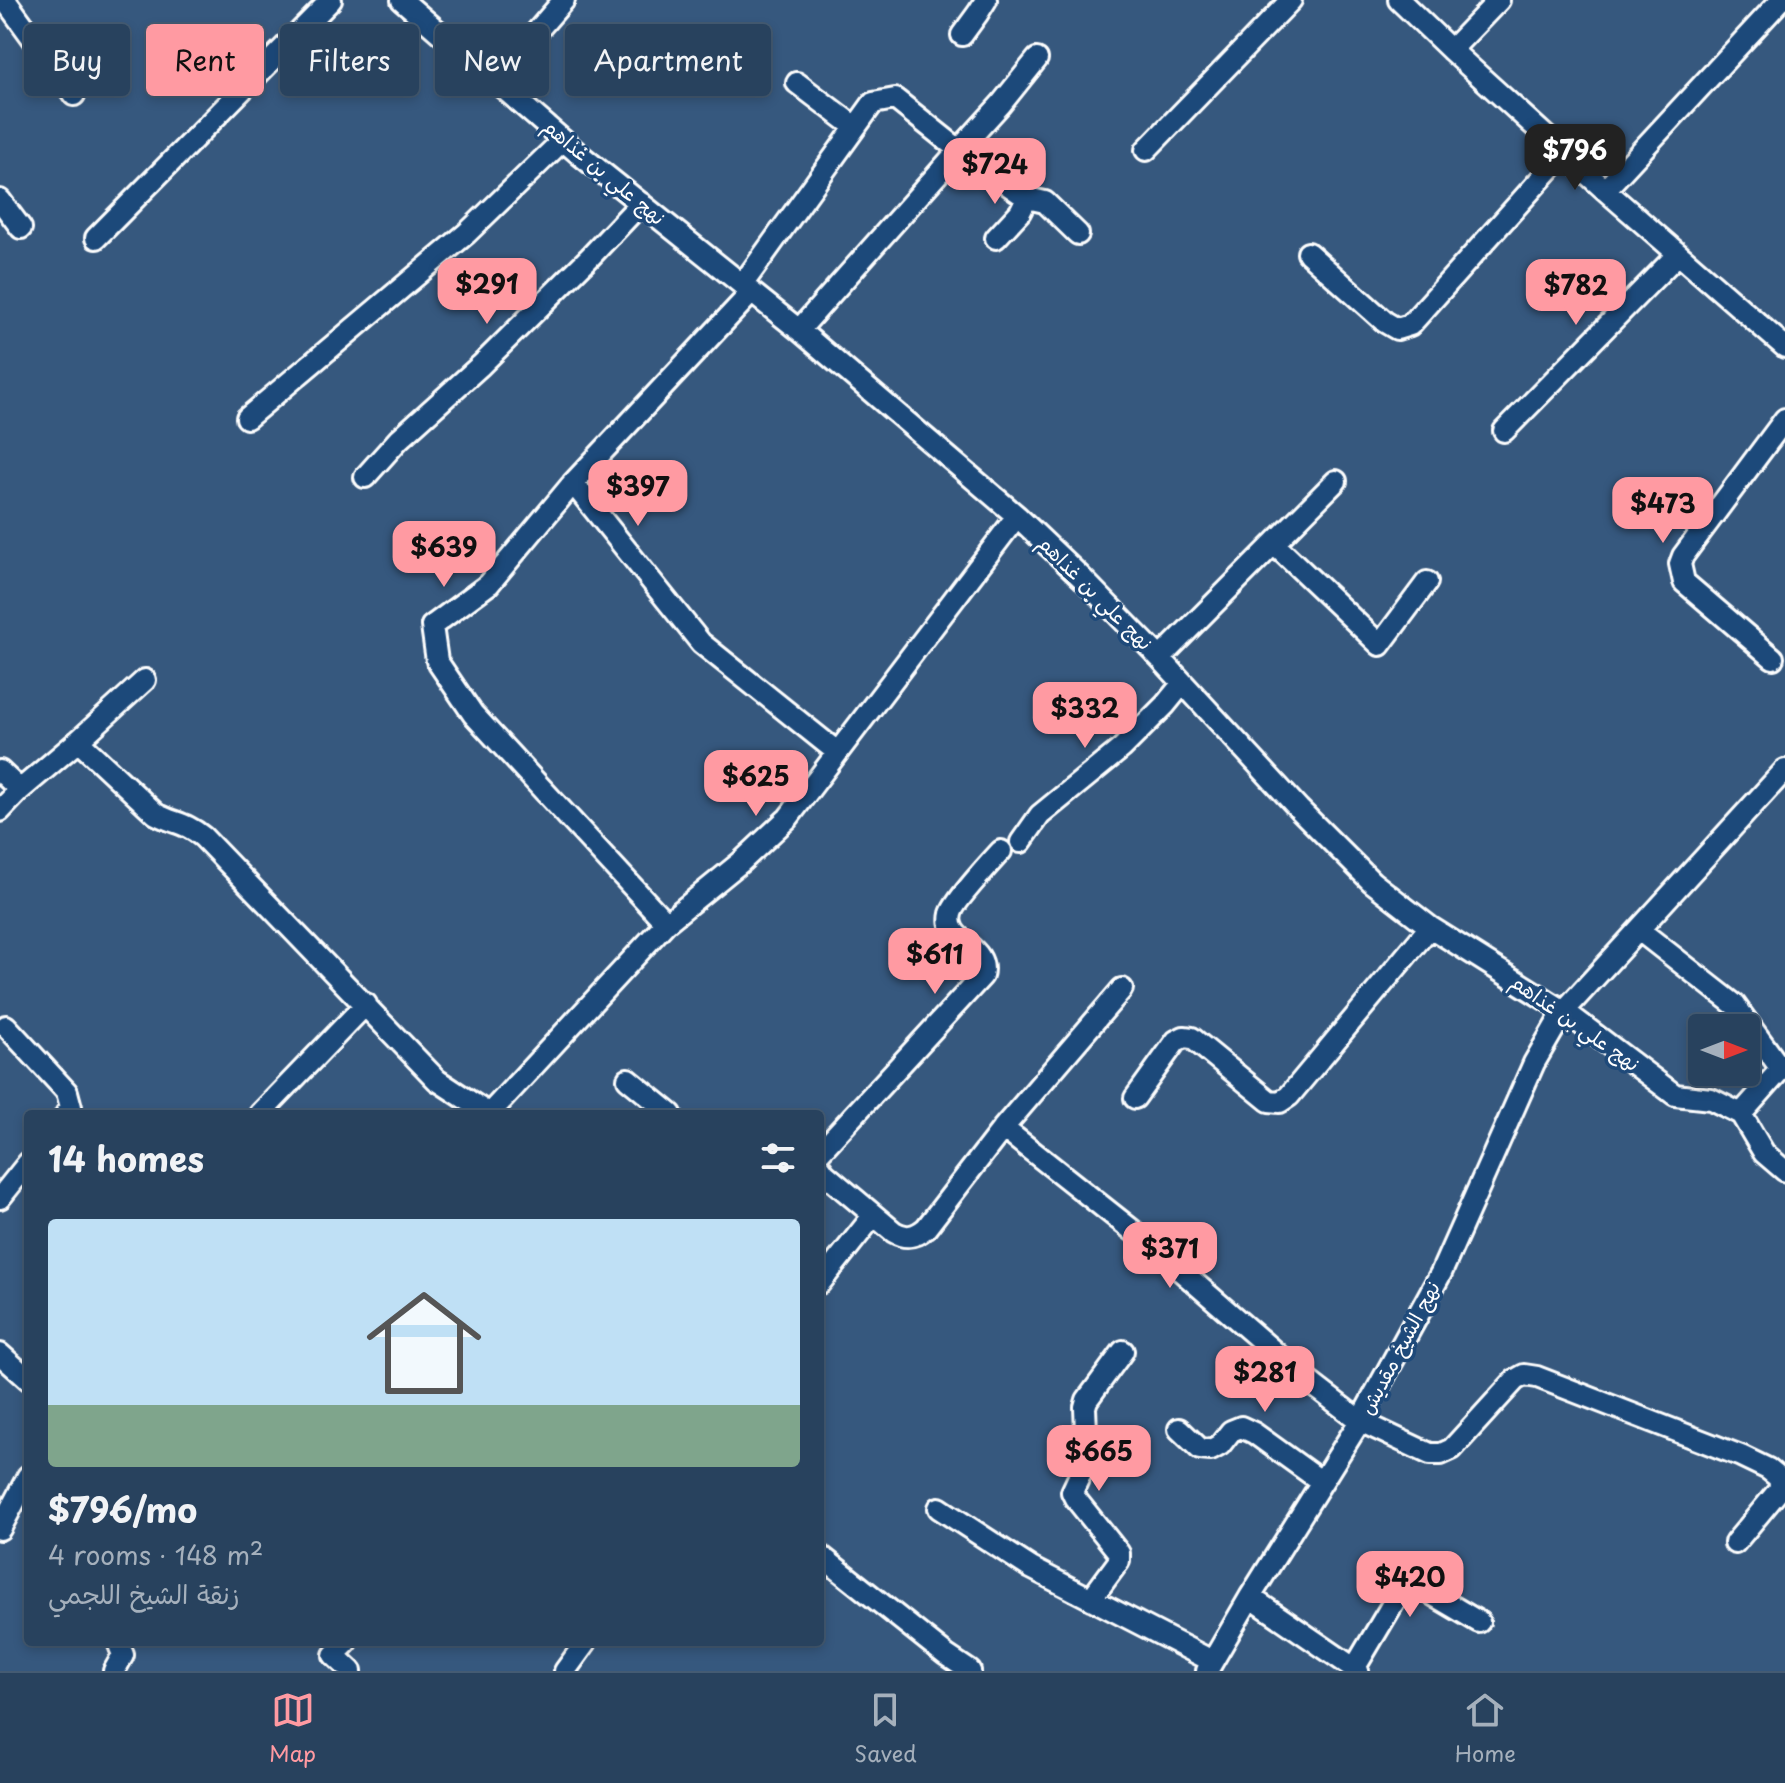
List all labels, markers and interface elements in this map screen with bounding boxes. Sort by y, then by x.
chip: Buy [24,24,130,96]
chip: Rent [146,24,264,96]
chip: Filters [280,24,419,96]
chip: New [435,24,549,96]
chip: Apartment [565,24,771,96]
street label: نهج علي بن غذاهم [534,111,673,235]
pin: $796 [1528,124,1622,192]
text: $796 [1543,130,1607,169]
pin: $724 [948,138,1042,206]
text: $724 [962,144,1028,183]
pin: $291 [440,258,534,326]
pin: $782 [1529,259,1623,327]
text: $291 [456,264,518,303]
text: $782 [1544,265,1608,304]
pin: $397 [591,460,685,528]
text: $397 [606,466,670,505]
pin: $473 [1616,477,1710,545]
text: $473 [1630,483,1696,522]
pin: $639 [397,521,491,589]
text: $639 [411,527,477,566]
street label: نهج علي بن غذاهم [1028,528,1160,660]
pin: $332 [1038,682,1132,750]
text: $332 [1051,688,1119,727]
pin: $625 [709,750,803,818]
text: $625 [722,756,790,795]
pin: $611 [888,928,982,996]
text: $611 [906,934,964,973]
street label: نهج علي بن غذاهم [1502,966,1646,1081]
north arrow [1688,1014,1760,1086]
map controls [1688,1014,1760,1086]
text: 14 homes [48,1132,204,1184]
icon: filters [756,1136,800,1180]
pin: $371 [1123,1222,1217,1290]
text: $371 [1141,1228,1199,1267]
icon: home [352,1271,496,1415]
street label: نهج الشيخ مقديش [1351,1275,1447,1420]
pin: $281 [1218,1346,1312,1414]
text: $281 [1233,1352,1297,1391]
pin: $665 [1052,1425,1146,1493]
text: $665 [1065,1431,1133,1470]
text: $796/mo [48,1483,197,1535]
text: 4 rooms · 148 m² [48,1535,263,1574]
pin: $420 [1363,1551,1457,1619]
text: $420 [1374,1557,1446,1596]
text: زنقة الشيخ اللجمي [48,1574,240,1613]
tab: Map [269,1688,316,1769]
tab: Saved [854,1688,917,1769]
tab: Home [1455,1688,1516,1769]

